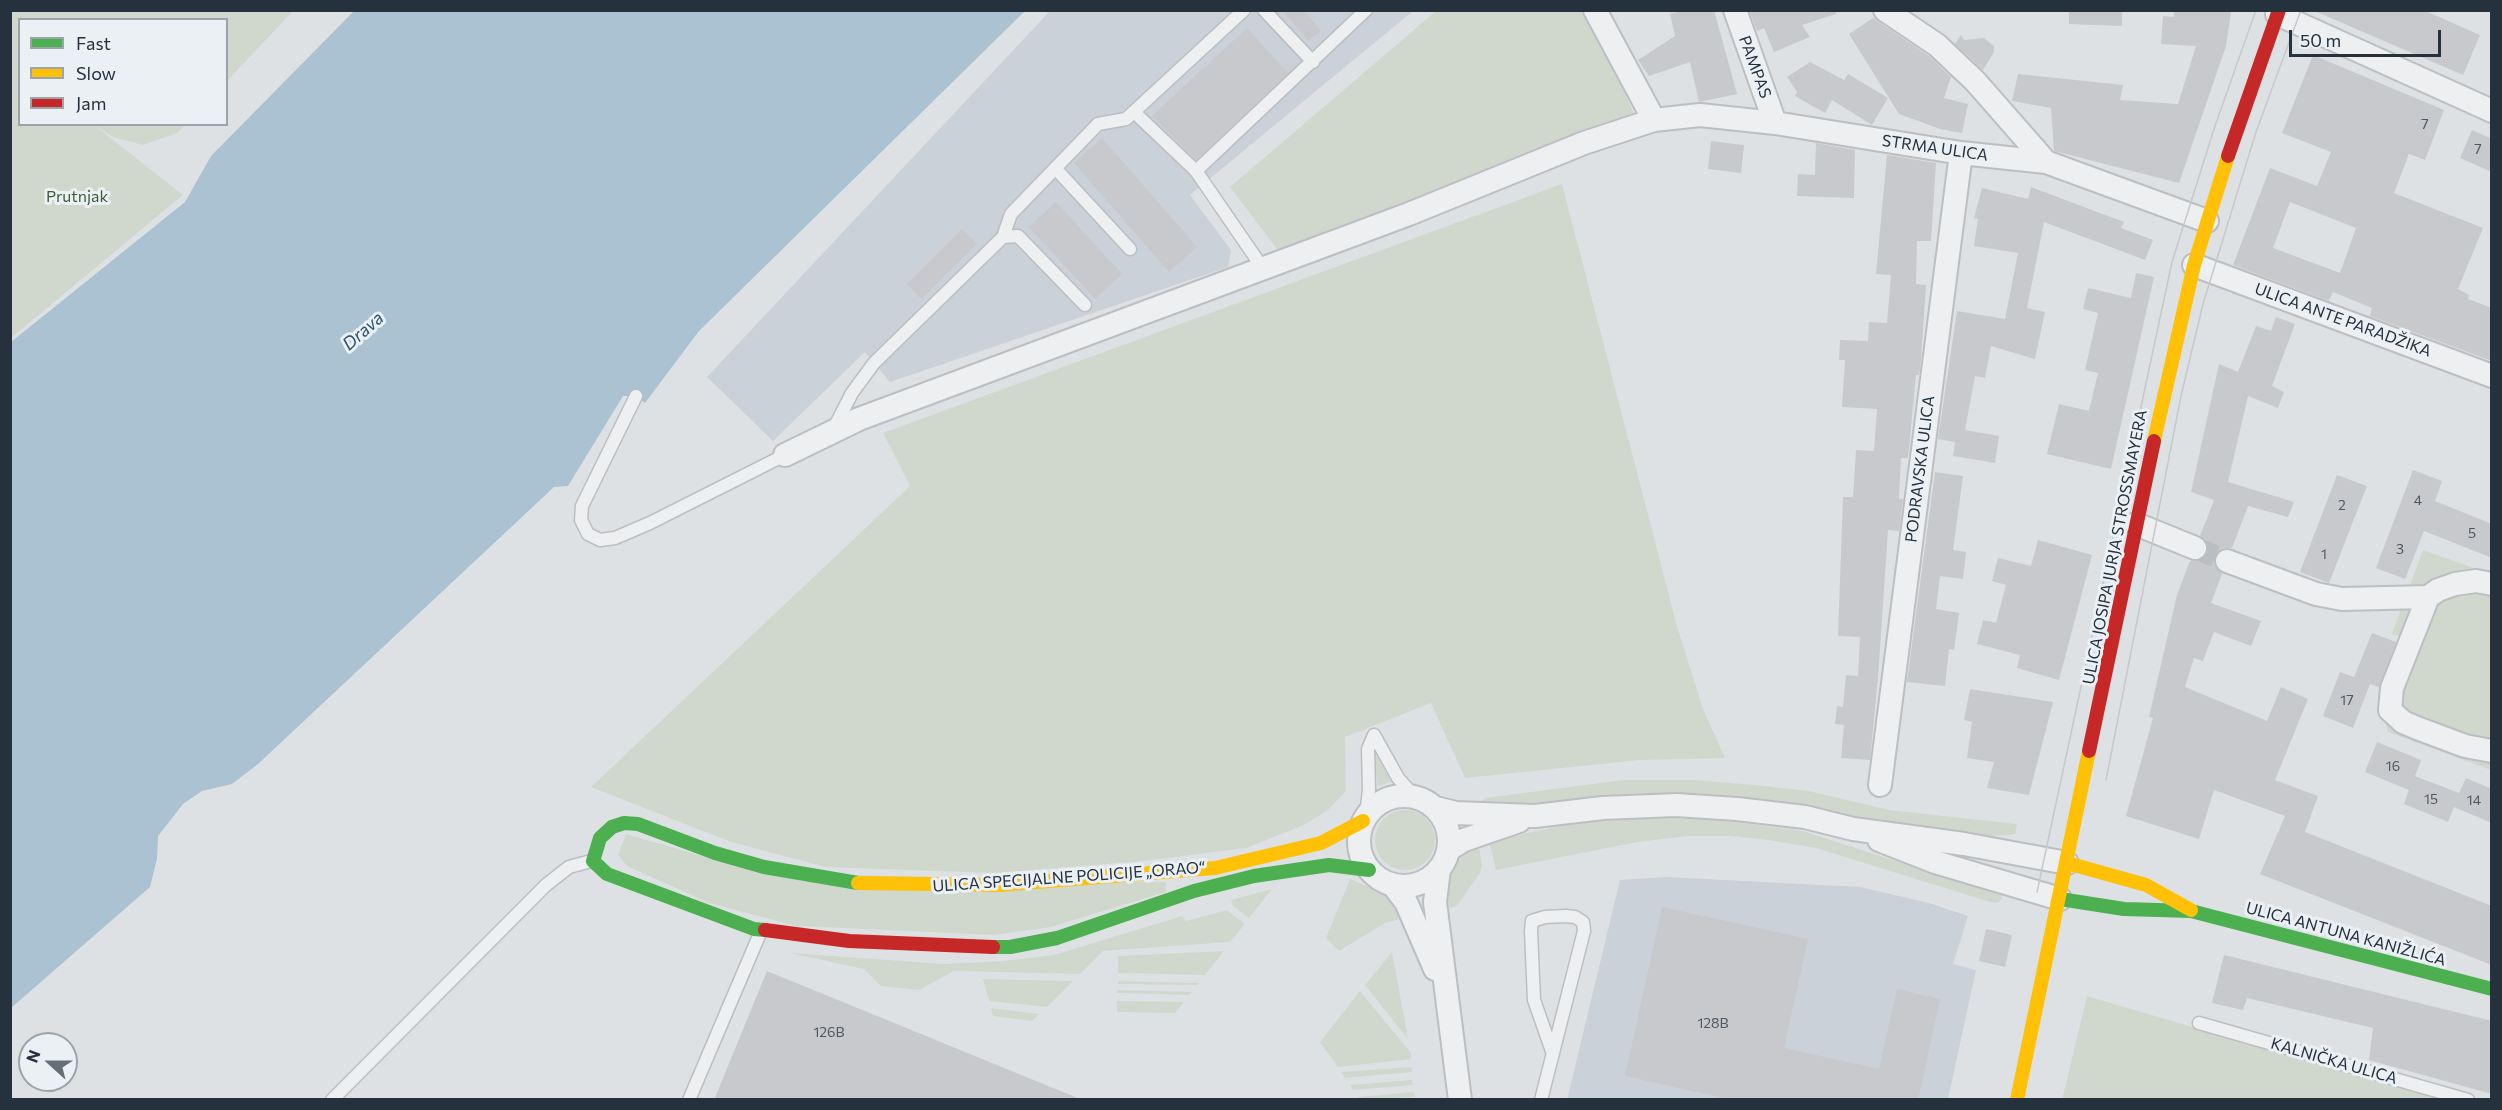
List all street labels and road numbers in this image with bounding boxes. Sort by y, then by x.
street label: PAMPAS [1735,33,1775,101]
street label: STRMA ULICA [1881,131,1989,165]
street label: ULICA ANTE PARADŽIKA [2252,279,2434,361]
street label: PODRAVSKA ULICA [1901,395,1939,543]
street label: ULICA JOSIPA JURJA STROSSMAYERA [2079,408,2151,686]
street label: ULICA SPECIJALNE POLICIJE „ORAO“ [932,858,1206,896]
street label: ULICA ANTUNA KANIŽLIĆA [2244,898,2448,970]
street label: KALNIČKA ULICA [2269,1034,2399,1088]

